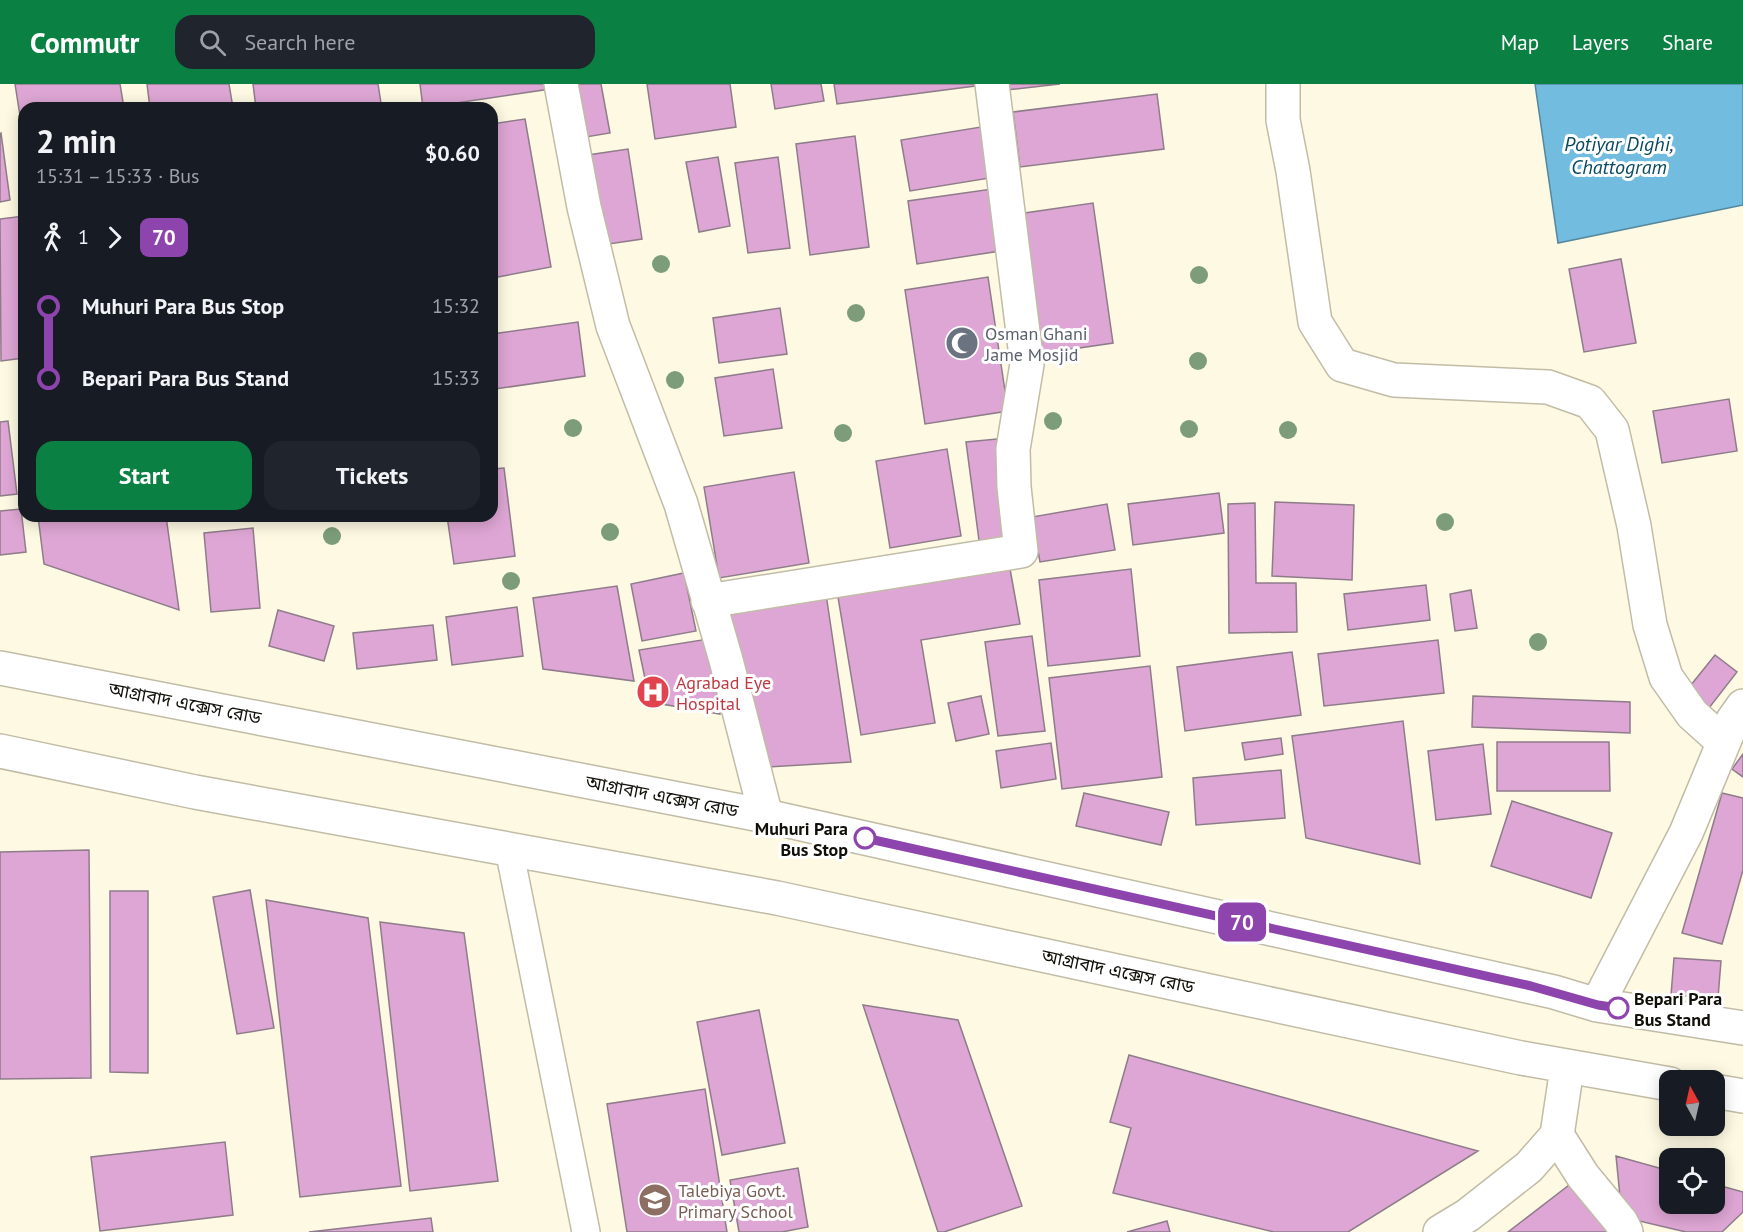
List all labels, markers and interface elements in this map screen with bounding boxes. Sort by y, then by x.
search box [175,15,595,69]
text: Commutr [30,24,139,61]
icon: search [196,26,229,59]
text: Search here [244,28,355,56]
text: Map [1501,29,1539,56]
text: Layers [1572,29,1629,56]
text: Share [1662,29,1713,56]
text: 2 min [36,119,117,162]
water label: Potiyar Dighi, Chattogram [1564,131,1674,180]
text: $0.60 [425,139,480,167]
text: 15:31 – 15:33 · Bus [36,163,200,189]
icon: walk [36,221,69,254]
icon: forward [98,221,131,254]
text: 1 [78,224,89,250]
text: 70 [152,224,176,251]
text: Muhuri Para Bus Stop [82,292,284,320]
text: 15:32 [432,293,480,319]
place label: Osman Ghani Jame Mosjid [984,322,1088,366]
mosque icon: Osman Ghani Jame Mosjid [944,325,980,361]
text: Bepari Para Bus Stand [82,364,289,392]
text: 15:33 [432,365,480,391]
button: Start [36,441,252,510]
button: Tickets [264,441,480,510]
place label: Agrabad Eye Hospital [676,671,771,715]
hospital icon: Agrabad Eye Hospital [635,674,671,710]
street label: আগ্রাবাদ এক্সেস রোড [106,677,263,729]
street label: আগ্রাবাদ এক্সেস রোড [583,770,740,822]
place label: Muhuri Para Bus Stop [755,817,848,861]
marker: Muhuri Para Bus Stop [854,827,876,849]
line badge: 70 [1215,902,1269,942]
text: 70 [1230,909,1254,936]
street label: আগ্রাবাদ এক্সেস রোড [1039,943,1196,998]
place label: Bepari Para Bus Stand [1634,987,1722,1031]
marker: Bepari Para Bus Stand [1607,997,1629,1019]
north arrow [1659,1070,1725,1136]
map controls [1659,1070,1725,1214]
button: locate [1659,1148,1725,1214]
place label: Talebiya Govt. Primary School [678,1179,793,1223]
school or university icon: Talebiya Govt. Primary School [637,1182,673,1218]

